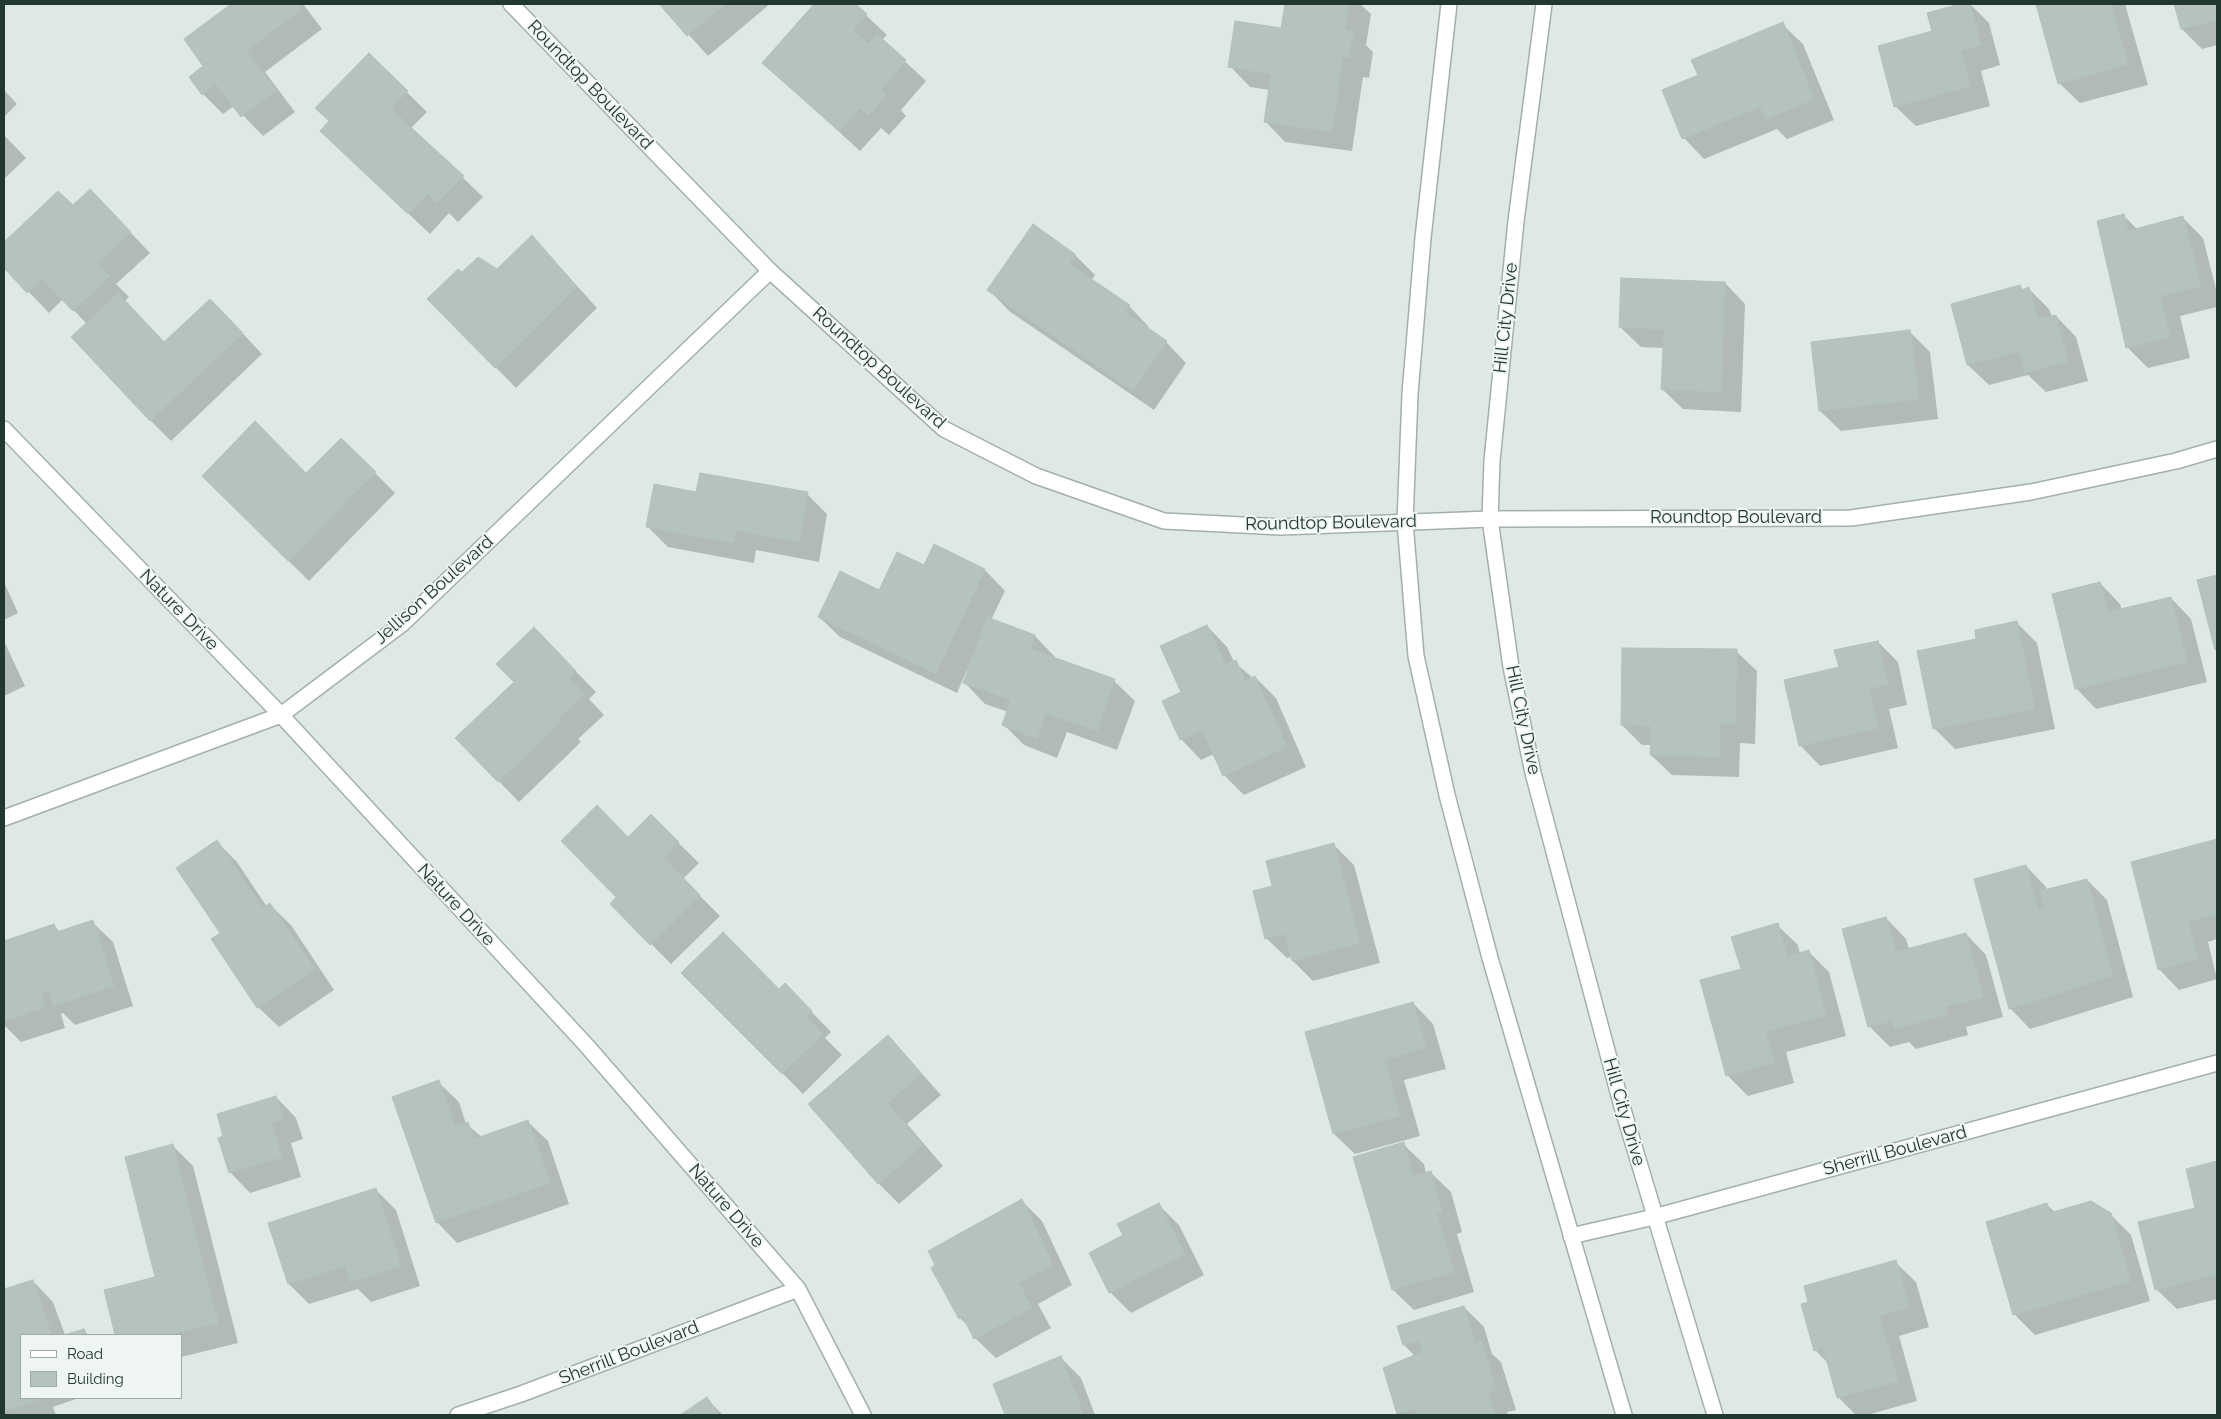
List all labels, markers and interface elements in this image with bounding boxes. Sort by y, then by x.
street label: Roundtop Boulevard [523,16,657,154]
street label: Hill City Drive [1489,262,1523,374]
street label: Roundtop Boulevard [808,302,950,434]
street label: Roundtop Boulevard [1650,507,1822,529]
street label: Roundtop Boulevard [1245,511,1417,535]
street label: Jellison Boulevard [370,531,498,649]
street label: Nature Drive [135,565,223,655]
street label: Hill City Drive [1501,663,1545,777]
street label: Nature Drive [413,859,499,951]
street label: Hill City Drive [1598,1056,1650,1168]
street label: Sherrill Boulevard [1821,1121,1969,1181]
street label: Nature Drive [684,1160,768,1252]
street label: Sherrill Boulevard [556,1316,702,1390]
legend [20,1334,182,1399]
text: Road [67,1345,103,1363]
text: Building [67,1370,124,1388]

